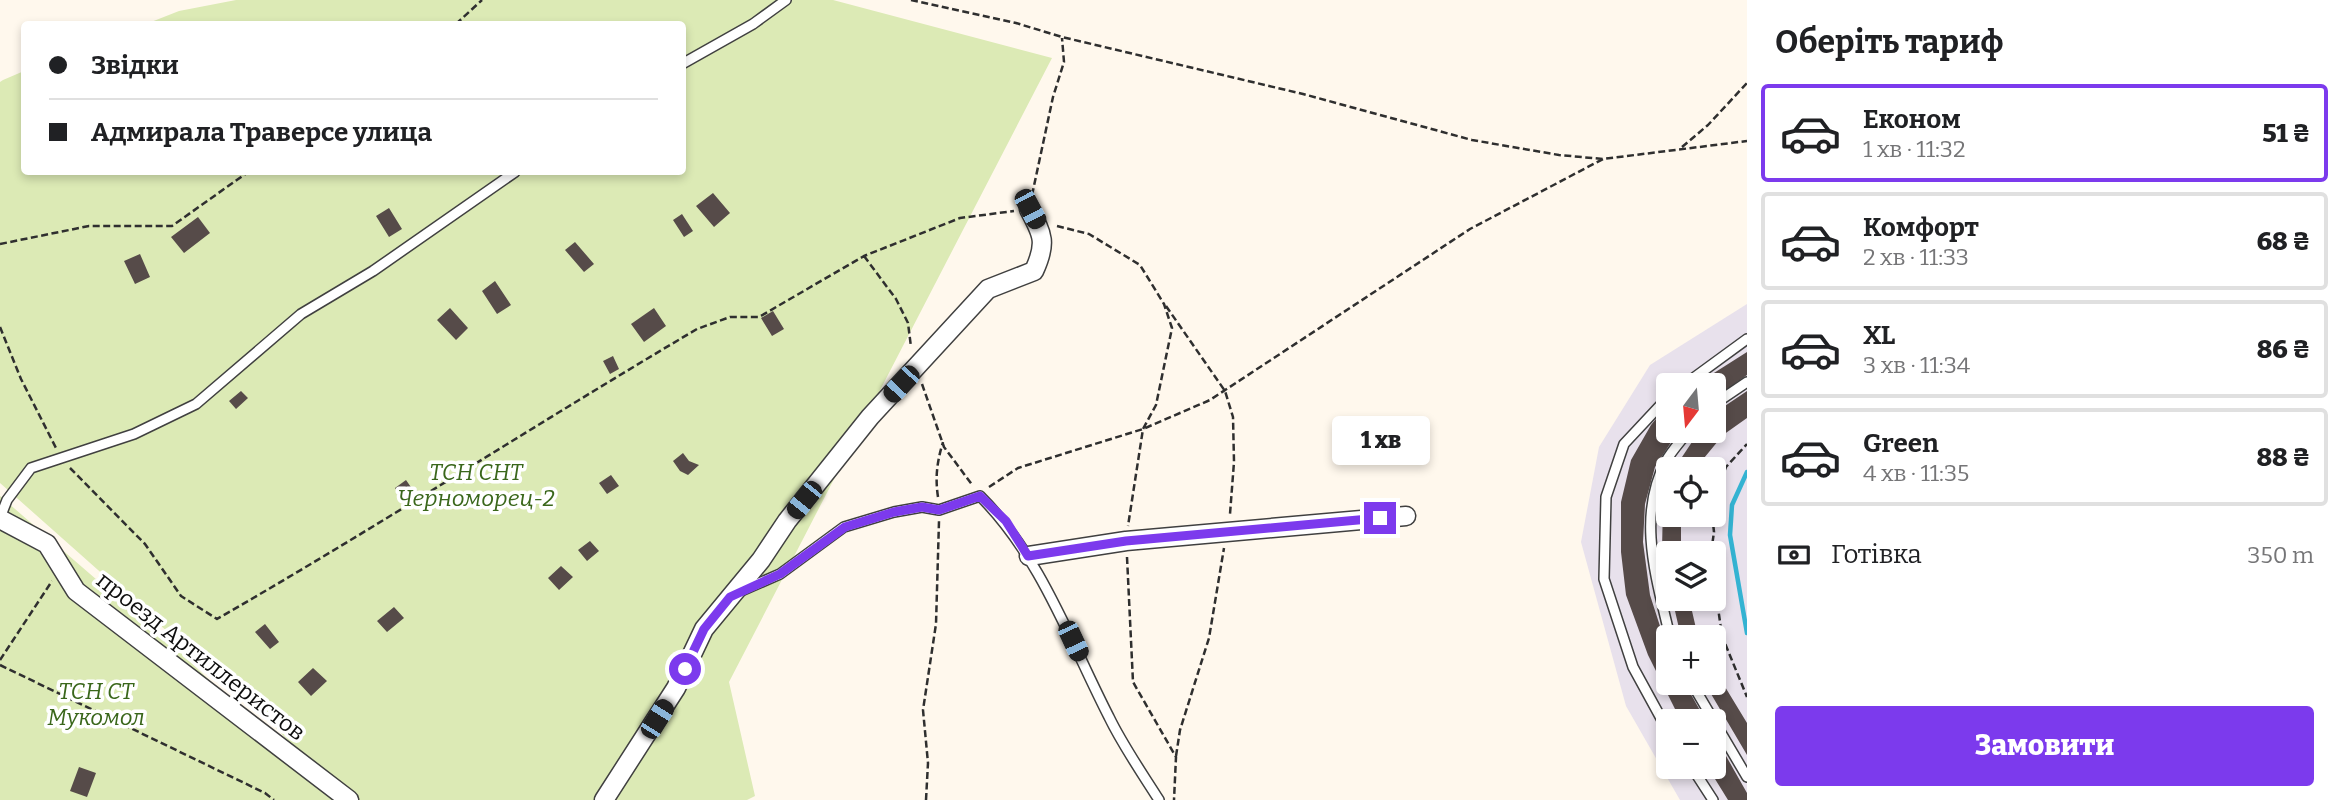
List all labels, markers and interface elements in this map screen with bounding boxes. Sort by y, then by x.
text: Оберіть тариф [1775,23,2003,61]
text: Звідки [91,50,179,81]
icon: car [1779,102,1842,165]
text: Економ [1863,104,1961,135]
text: Адмирала Траверсе улица [91,117,432,148]
text: 51 ₴ [2262,118,2310,149]
text: 1 хв · 11:32 [1863,135,1966,163]
car [1011,186,1050,232]
icon: car [1779,210,1842,273]
text: Комфорт [1863,212,1979,243]
text: 68 ₴ [2257,226,2310,257]
text: 2 хв · 11:33 [1863,243,1969,271]
icon: car [1779,318,1842,381]
text: XL [1863,320,1895,351]
text: 86 ₴ [2257,334,2310,365]
text: 3 хв · 11:34 [1863,351,1970,379]
car [879,361,924,407]
north arrow [1656,373,1726,443]
map controls [1656,373,1726,779]
callout: 1 хв [1331,416,1429,466]
text: 1 хв [1361,426,1401,454]
icon: car [1779,426,1842,489]
text: Green [1863,428,1939,459]
text: 88 ₴ [2256,442,2310,473]
button: locate [1656,457,1726,527]
park label: ТСН СНТ Черноморец-2 [397,458,555,512]
text: 4 хв · 11:35 [1863,459,1969,487]
car [783,477,826,523]
route end [1364,502,1396,534]
icon: cash [1775,536,1813,574]
text: Готівка [1831,539,1922,570]
button: layers [1656,541,1726,611]
text: 350 m [2247,541,2314,569]
street label: проезд Артиллеристов [91,566,311,746]
car [1055,618,1092,664]
button: + [1656,625,1726,695]
route start [669,653,701,685]
park label: ТСН СТ Мукомол [47,677,145,731]
car [637,696,678,742]
button: Замовити [1775,706,2314,786]
button: − [1656,709,1726,779]

